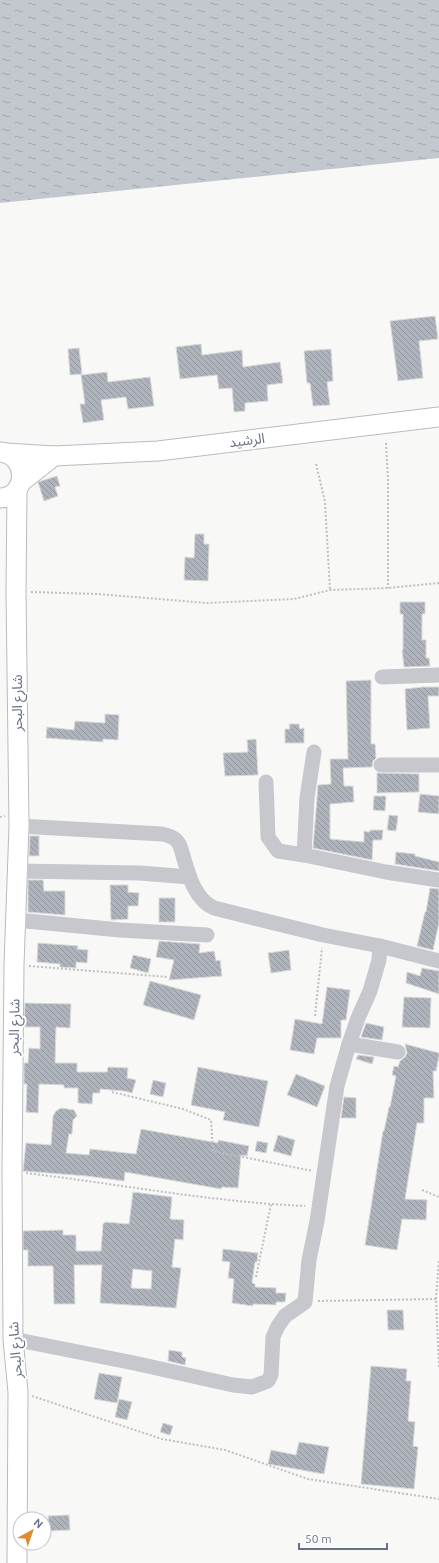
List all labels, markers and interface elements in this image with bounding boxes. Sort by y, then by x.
street label: الرشيد [228,430,266,451]
street label: شارع البحر [9,675,28,732]
street label: شارع البحر [5,998,25,1057]
street label: شارع البحر [5,1321,28,1380]
north arrow [12,1511,52,1551]
text: N [31,1516,45,1531]
scale bar [299,1525,387,1551]
text: 50 m [305,1532,332,1545]

